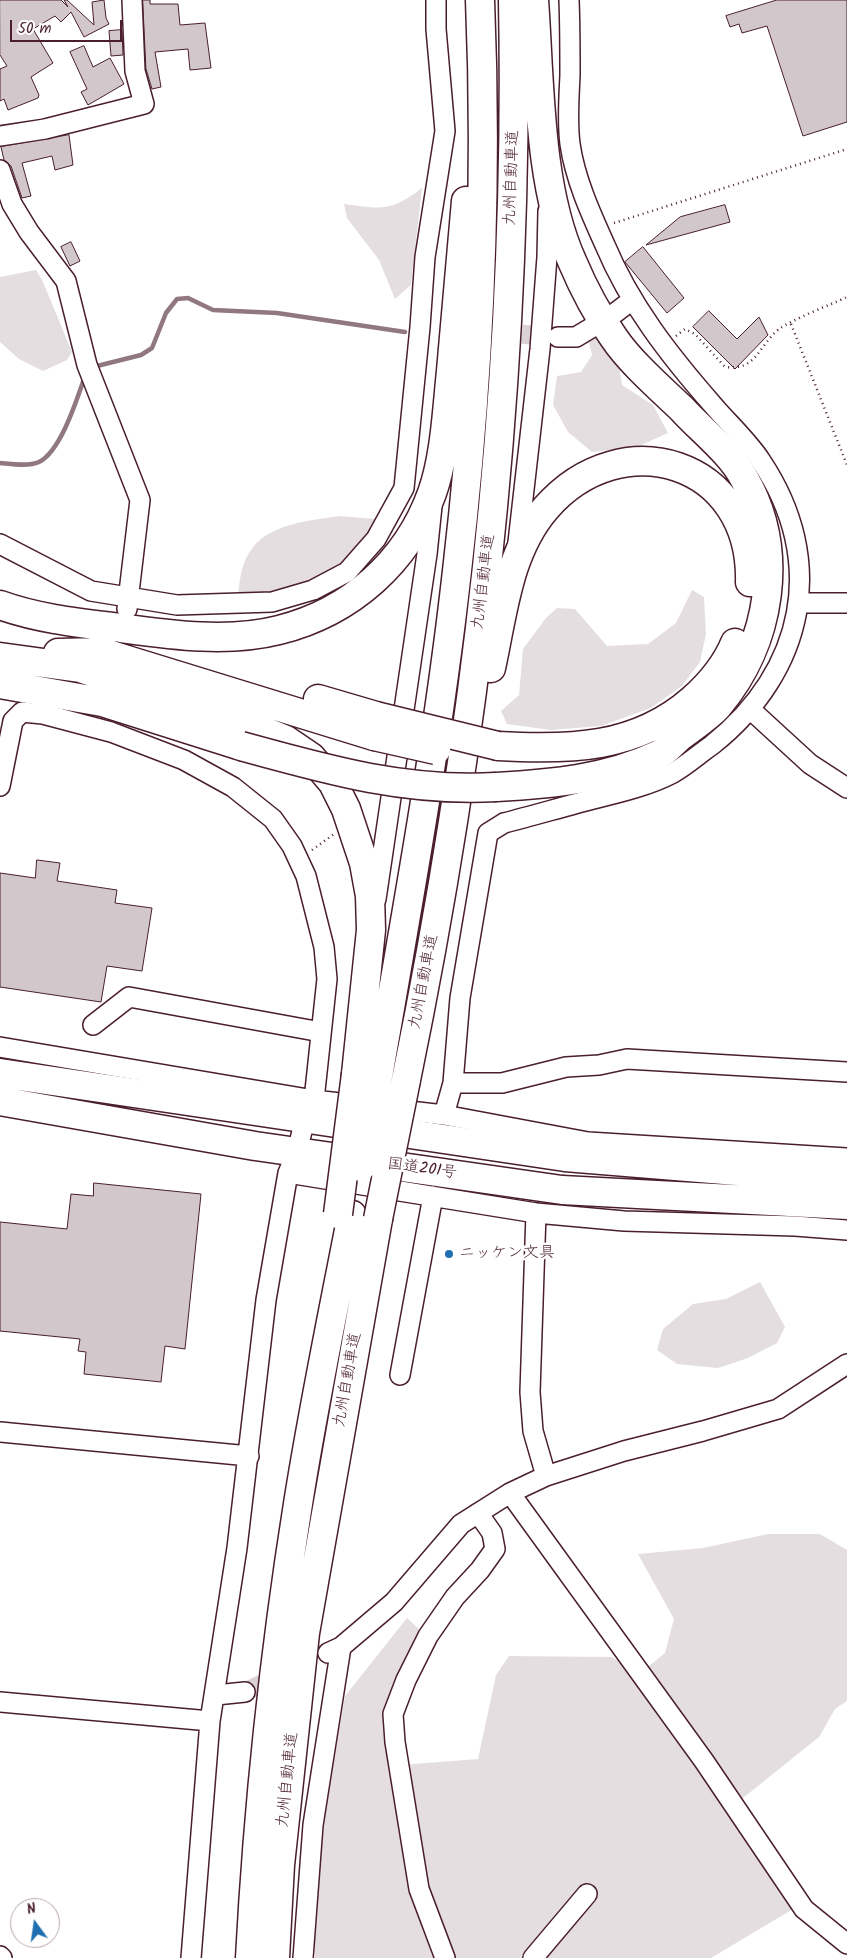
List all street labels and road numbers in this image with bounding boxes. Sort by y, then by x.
street label: 九州自動車道 [502,130,524,226]
street label: 九州自動車道 [470,533,500,631]
street label: 九州自動車道 [406,933,444,1031]
street label: 国道201号 [386,1156,458,1184]
street label: 九州自動車道 [331,1331,367,1429]
street label: 九州自動車道 [274,1731,304,1829]

